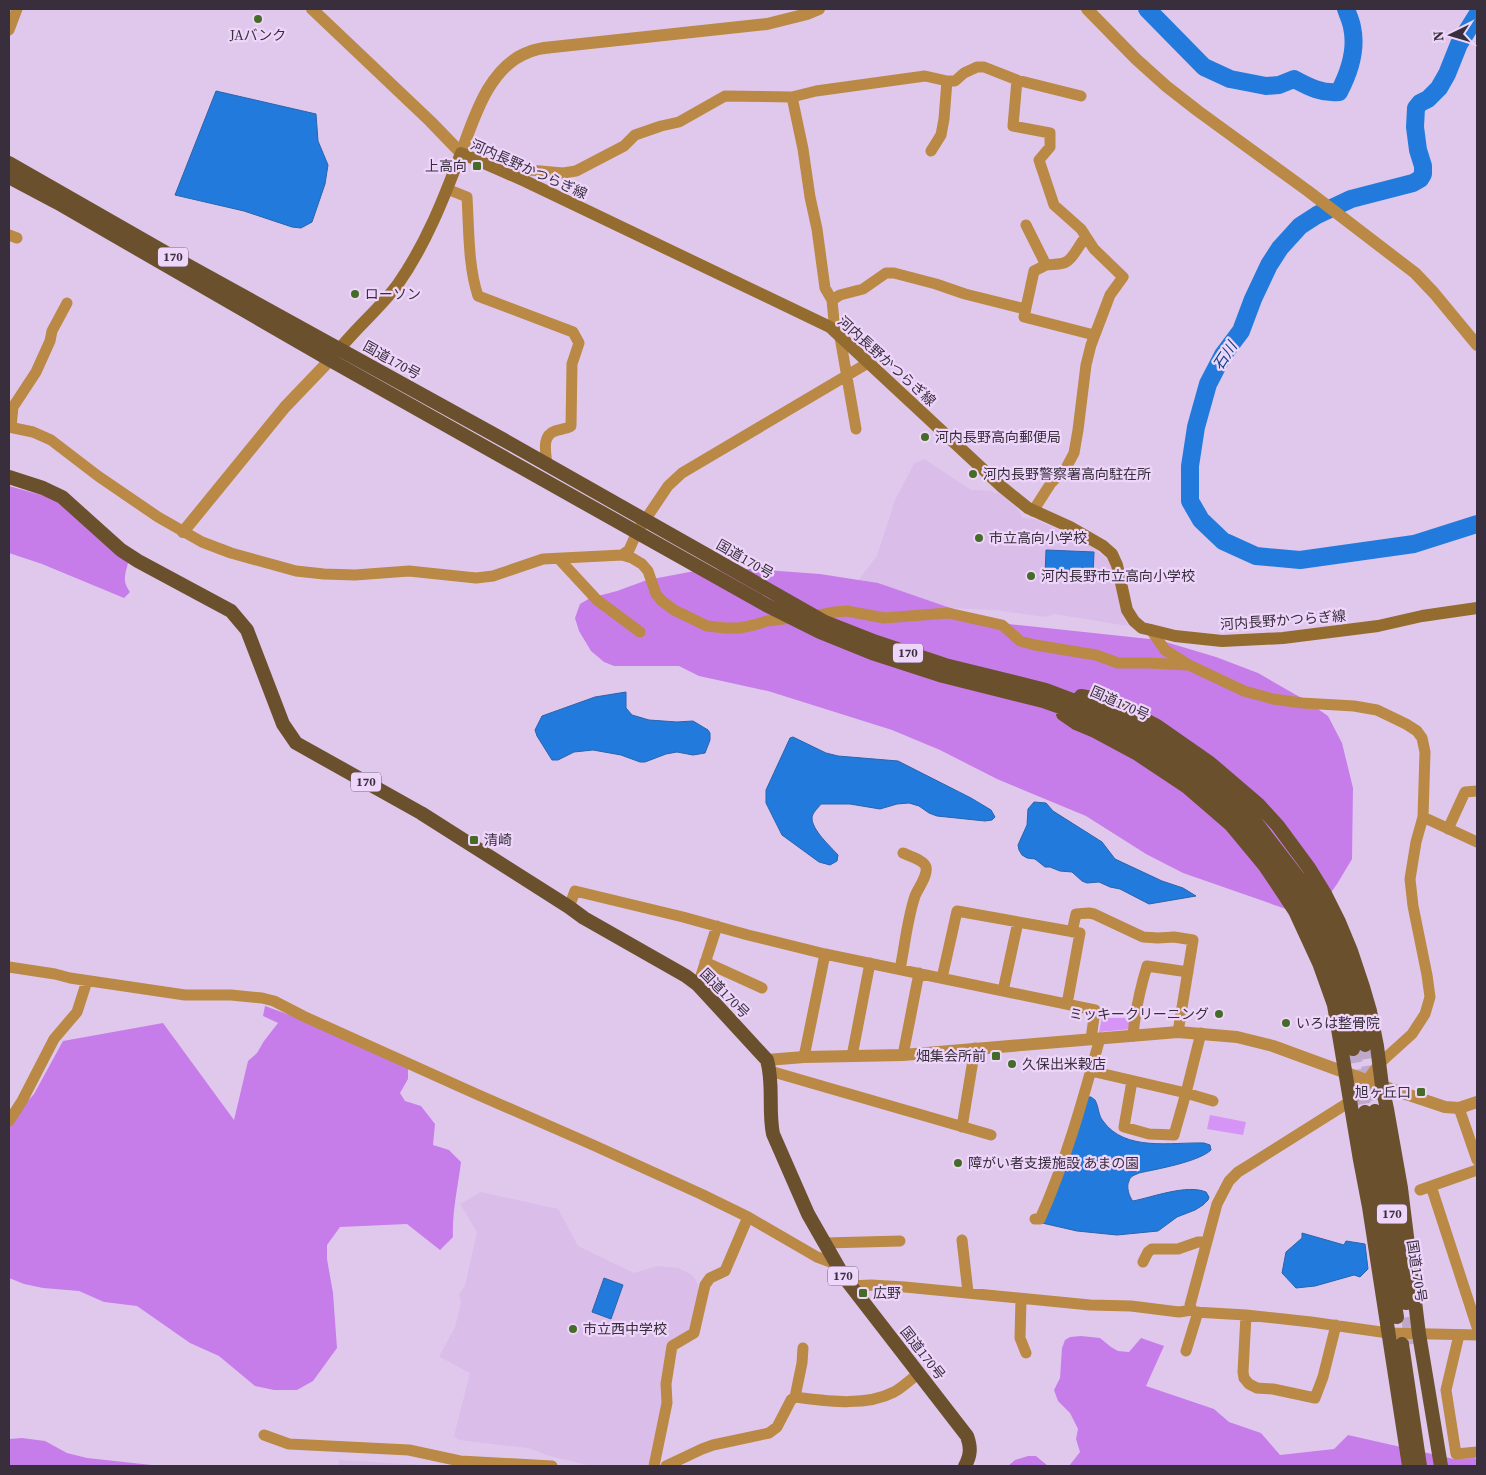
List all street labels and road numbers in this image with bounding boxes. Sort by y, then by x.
street label: 河内長野かつらぎ線 [467,134,591,204]
road number: 170 [158,248,188,266]
street label: 河内長野かつらぎ線 [833,311,941,411]
street label: 国道170号 [360,336,424,384]
street label: 国道170号 [713,535,777,583]
street label: 河内長野かつらぎ線 [1219,606,1347,634]
road number: 170 [893,644,923,662]
street label: 国道170号 [1087,681,1153,725]
road number: 170 [351,772,381,792]
street label: 国道170号 [696,964,754,1022]
road number: 170 [1377,1204,1407,1224]
street label: 国道170号 [1402,1238,1432,1304]
road number: 170 [828,1266,858,1285]
street label: 国道170号 [896,1322,950,1384]

